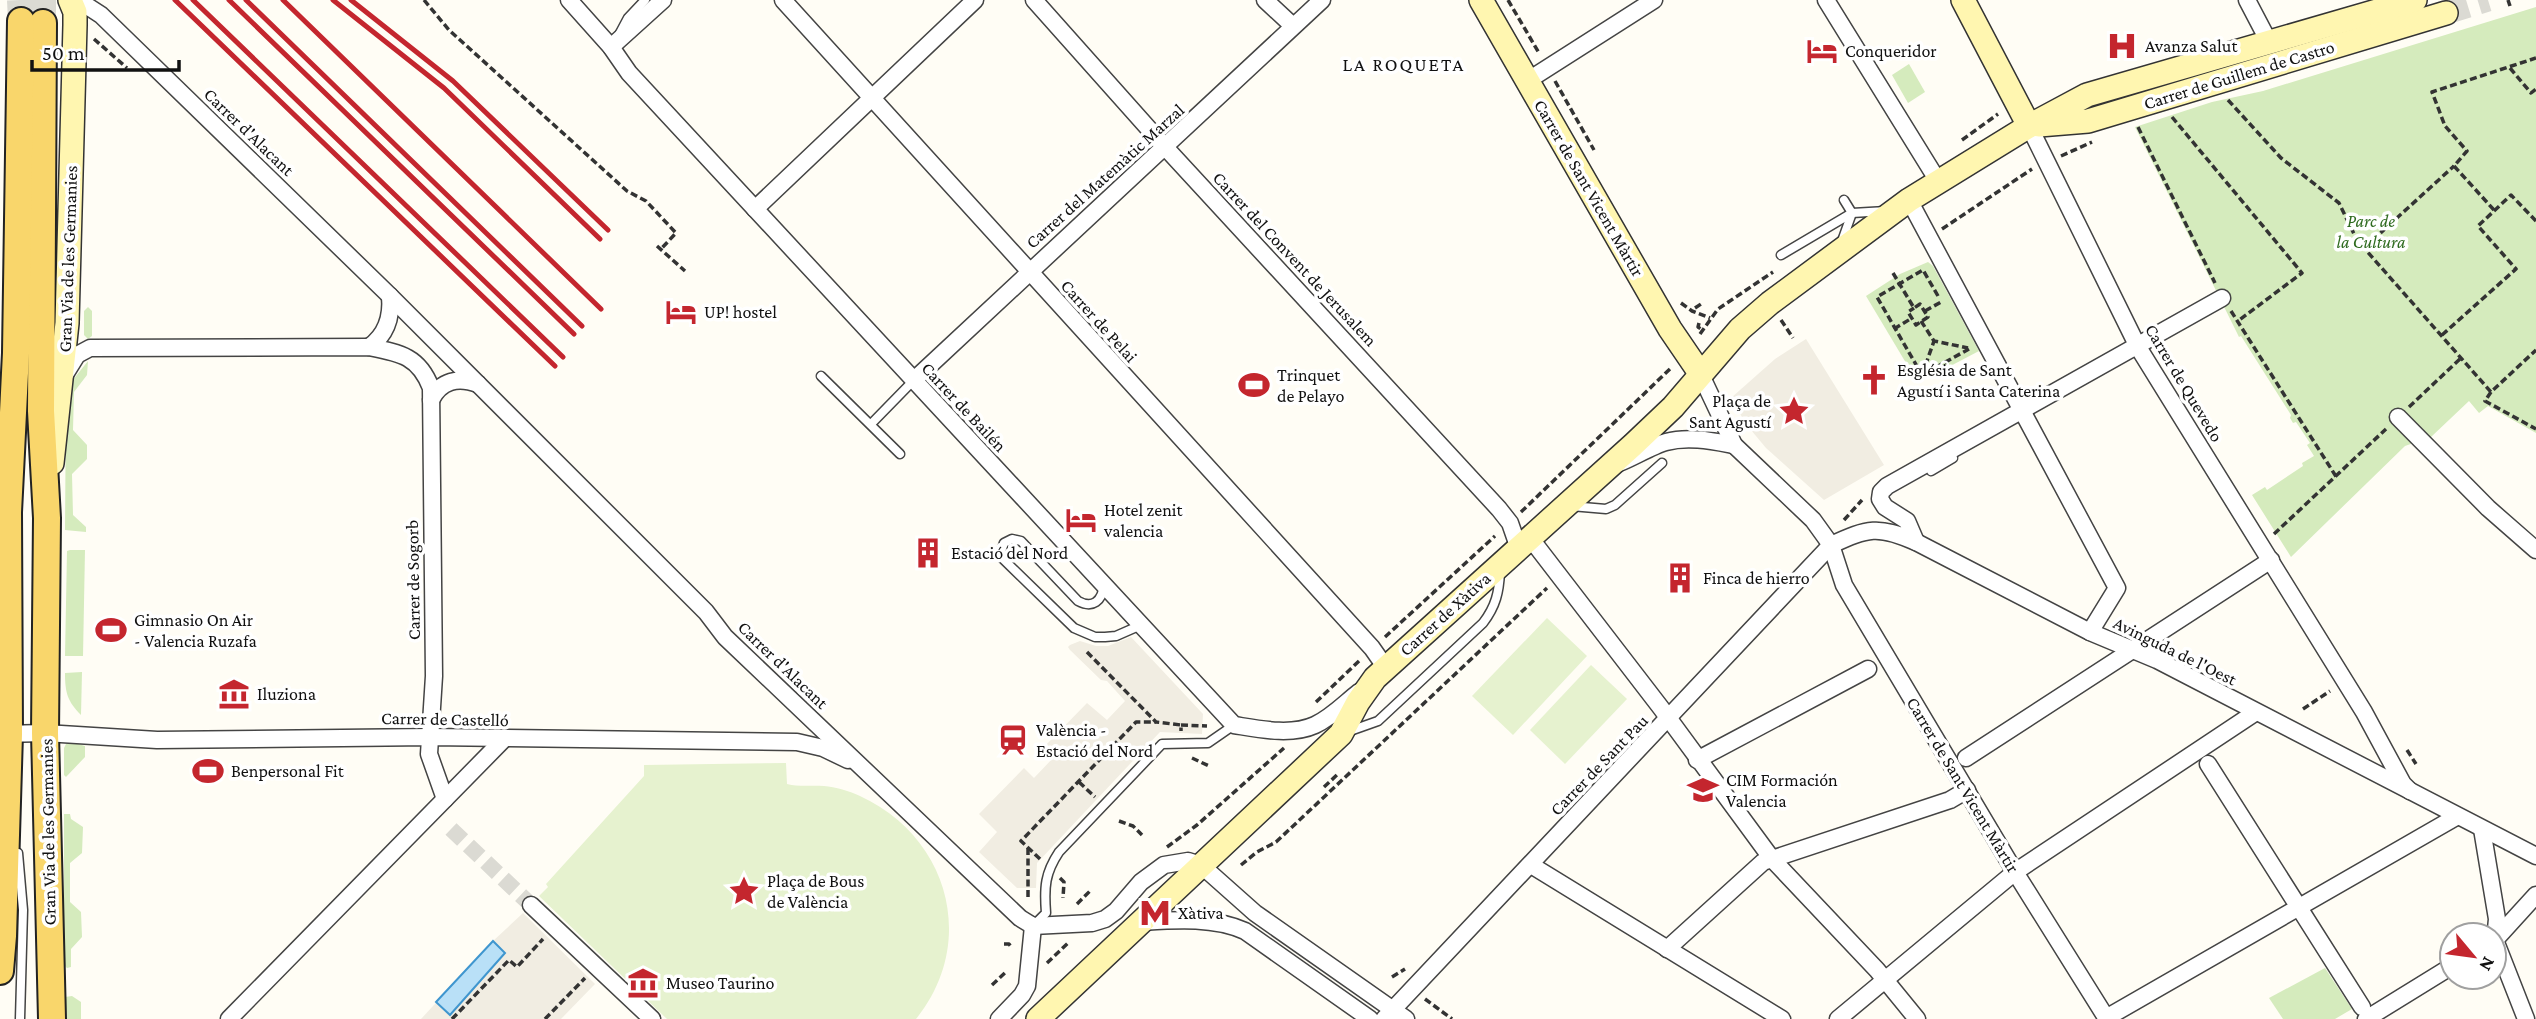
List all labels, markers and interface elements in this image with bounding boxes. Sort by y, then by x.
scale bar [32,28,178,72]
hospital icon: Avanza Salut [2105,29,2139,63]
hotel icon: Conqueridor [1805,34,1839,68]
street label: Carrer de Guillem de Castro [2141,36,2337,114]
place label: Avanza Salut [2145,36,2238,56]
text: 50 m [42,41,85,65]
place label: Conqueridor [1845,41,1937,61]
district label: LA ROQUETA [1343,54,1465,75]
street label: Carrer d'Alacant [200,84,299,181]
street label: Carrer de Sant Vicent Màrtir [1530,96,1648,281]
street label: Carrer del Matemàtic Marzal [1022,99,1188,252]
street label: Gran Via de les Germanies [55,165,81,353]
street label: Carrer del Convent de Jerusalem [1209,168,1381,351]
park label: Parc de la Cultura [2337,211,2406,252]
street label: Carrer de Pelai [1057,276,1141,367]
hotel icon: UP! hostel [664,295,698,329]
place label: UP! hostel [704,302,777,322]
street label: Carrer de Quevedo [2141,321,2227,445]
street label: Carrer de Bailén [917,358,1011,456]
place label: Església de Sant Agustí i Santa Caterina [1897,360,2060,401]
church icon: Església de Sant Agustí i Santa Caterina [1857,363,1891,397]
place label: Trinquet de Pelayo [1277,365,1344,406]
sports icon: Trinquet de Pelayo [1237,368,1271,402]
place label: Plaça de Sant Agustí [1689,391,1772,432]
place icon: Plaça de Sant Agustí [1777,394,1811,428]
place label: Hotel zenit valencia [1103,500,1184,541]
hotel icon: Hotel zenit valencia [1064,503,1098,537]
street label: Carrer de Sogorb [402,520,424,640]
building icon: Estació del Nord [911,536,945,570]
place label: Estació del Nord [951,543,1069,563]
building icon: Finca de hierro [1663,561,1697,595]
street label: Carrer de Xàtiva [1395,568,1495,660]
place label: Finca de hierro [1703,568,1810,588]
place label: Gimnasio On Air - Valencia Ruzafa [134,610,257,651]
sports icon: Gimnasio On Air - Valencia Ruzafa [94,613,128,647]
street label: Avinguda de l'Oest [2110,613,2241,690]
street label: Carrer d'Alacant [734,617,833,714]
museum icon: Iluziona [217,677,251,711]
place label: Iluziona [257,684,316,704]
street label: Carrer de Sant Vicent Màrtir [1903,694,2024,877]
street label: Carrer de Castelló [381,708,509,730]
street label: Carrer de Sant Pau [1546,710,1652,819]
place label: València - Estació del Nord [1036,720,1154,761]
station icon: València - Estació del Nord [996,723,1030,757]
street label: Gran Via de les Germanies [36,738,60,926]
sports icon: Benpersonal Fit [191,754,225,788]
place label: Benpersonal Fit [231,761,345,781]
place label: CIM Formación Valencia [1726,770,1838,811]
school or university icon: CIM Formación Valencia [1686,773,1720,807]
place label: Plaça de Bous de València [767,871,864,912]
place icon: Plaça de Bous de València [727,874,761,908]
metro station icon: Xàtiva [1138,896,1172,930]
place label: Xàtiva [1178,903,1224,923]
north arrow [2438,921,2508,991]
text: N [2475,953,2500,975]
museum icon: Museo Taurino [626,966,660,1000]
place label: Museo Taurino [666,973,775,993]

